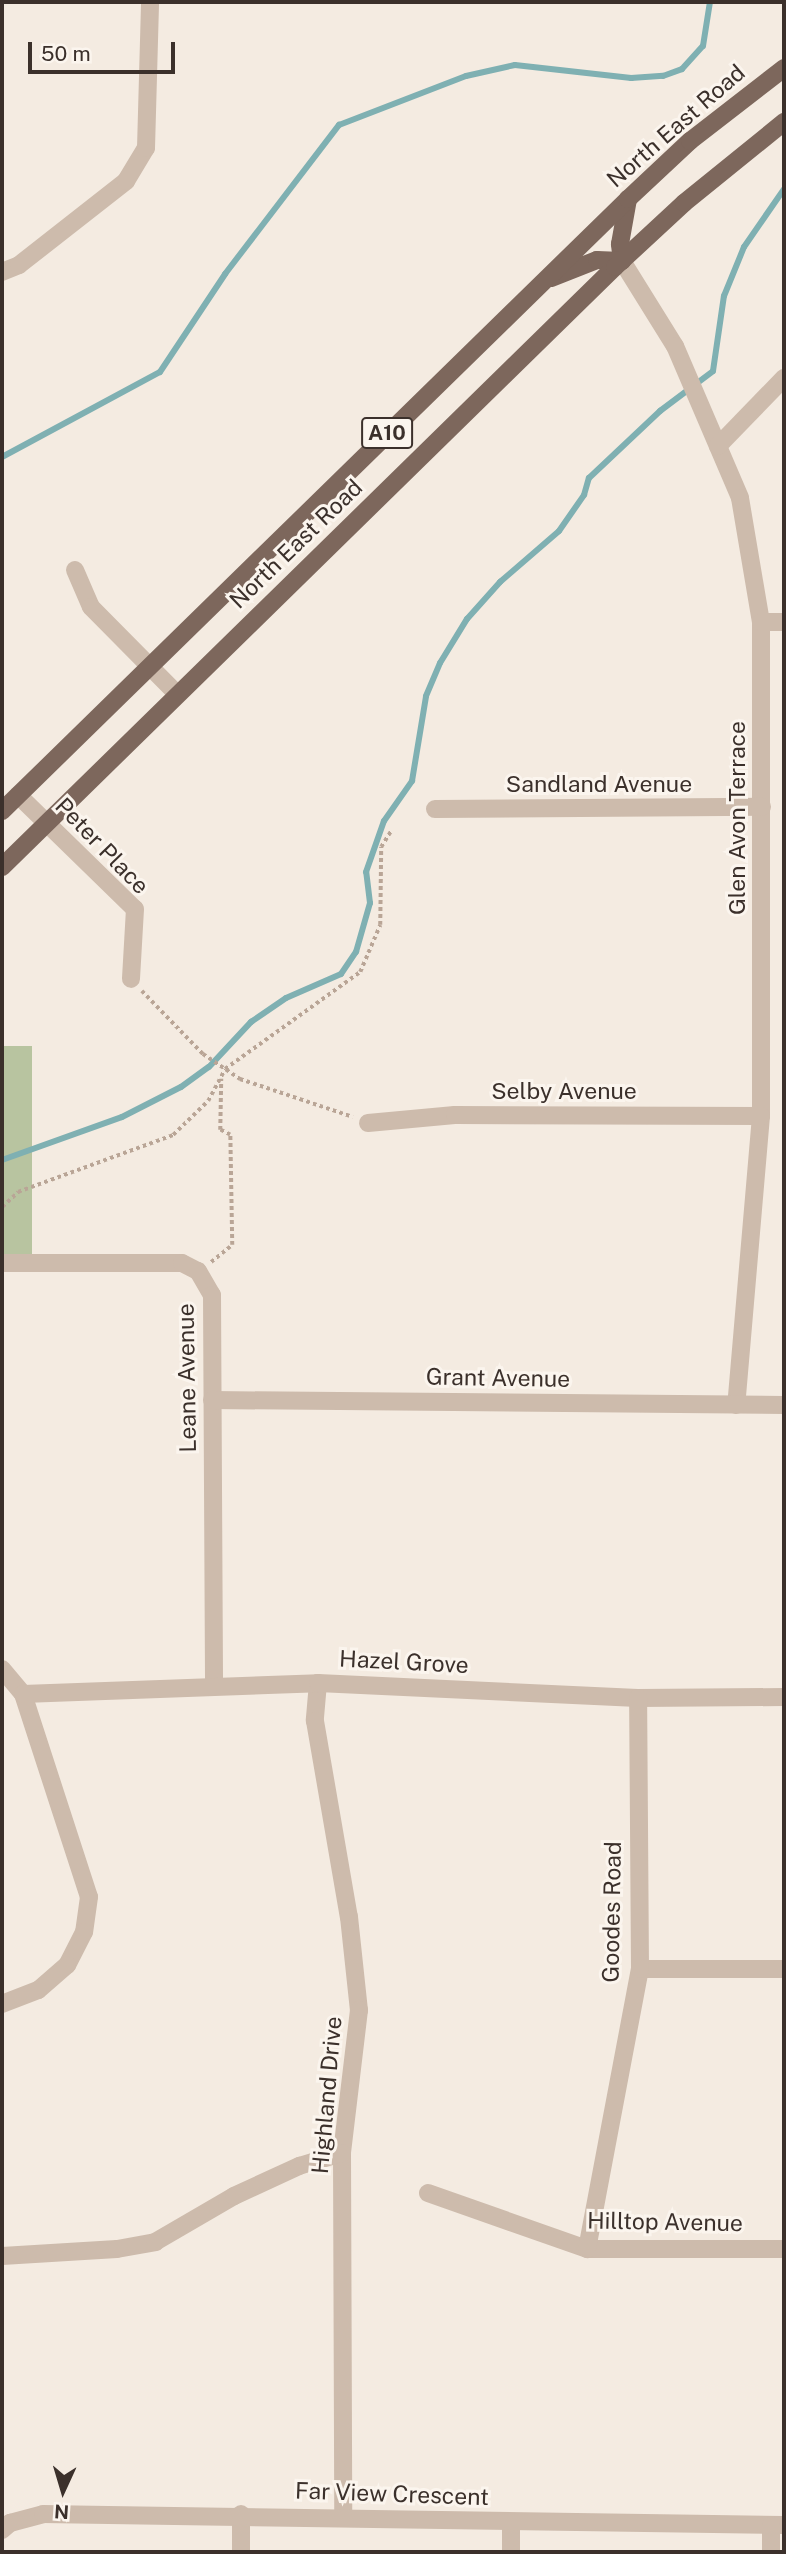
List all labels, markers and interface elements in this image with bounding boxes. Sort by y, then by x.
scale bar [32,28,178,72]
text: 50 m [41,41,91,66]
street label: North East Road [601,59,751,193]
road number: A10 [361,416,413,450]
street label: North East Road [224,474,368,614]
street label: Glen Avon Terrace [723,721,751,915]
street label: Sandland Avenue [506,770,692,798]
street label: Peter Place [49,792,155,900]
street label: Selby Avenue [491,1077,637,1105]
street label: Leane Avenue [172,1303,202,1453]
street label: Grant Avenue [426,1363,570,1393]
street label: Hazel Grove [339,1645,469,1679]
street label: Goodes Road [597,1841,627,1983]
street label: Highland Drive [306,2015,348,2175]
street label: Hilltop Avenue [587,2207,743,2237]
north arrow [28,2456,98,2526]
street label: Far View Crescent [294,2477,490,2511]
text: N [53,2500,70,2523]

